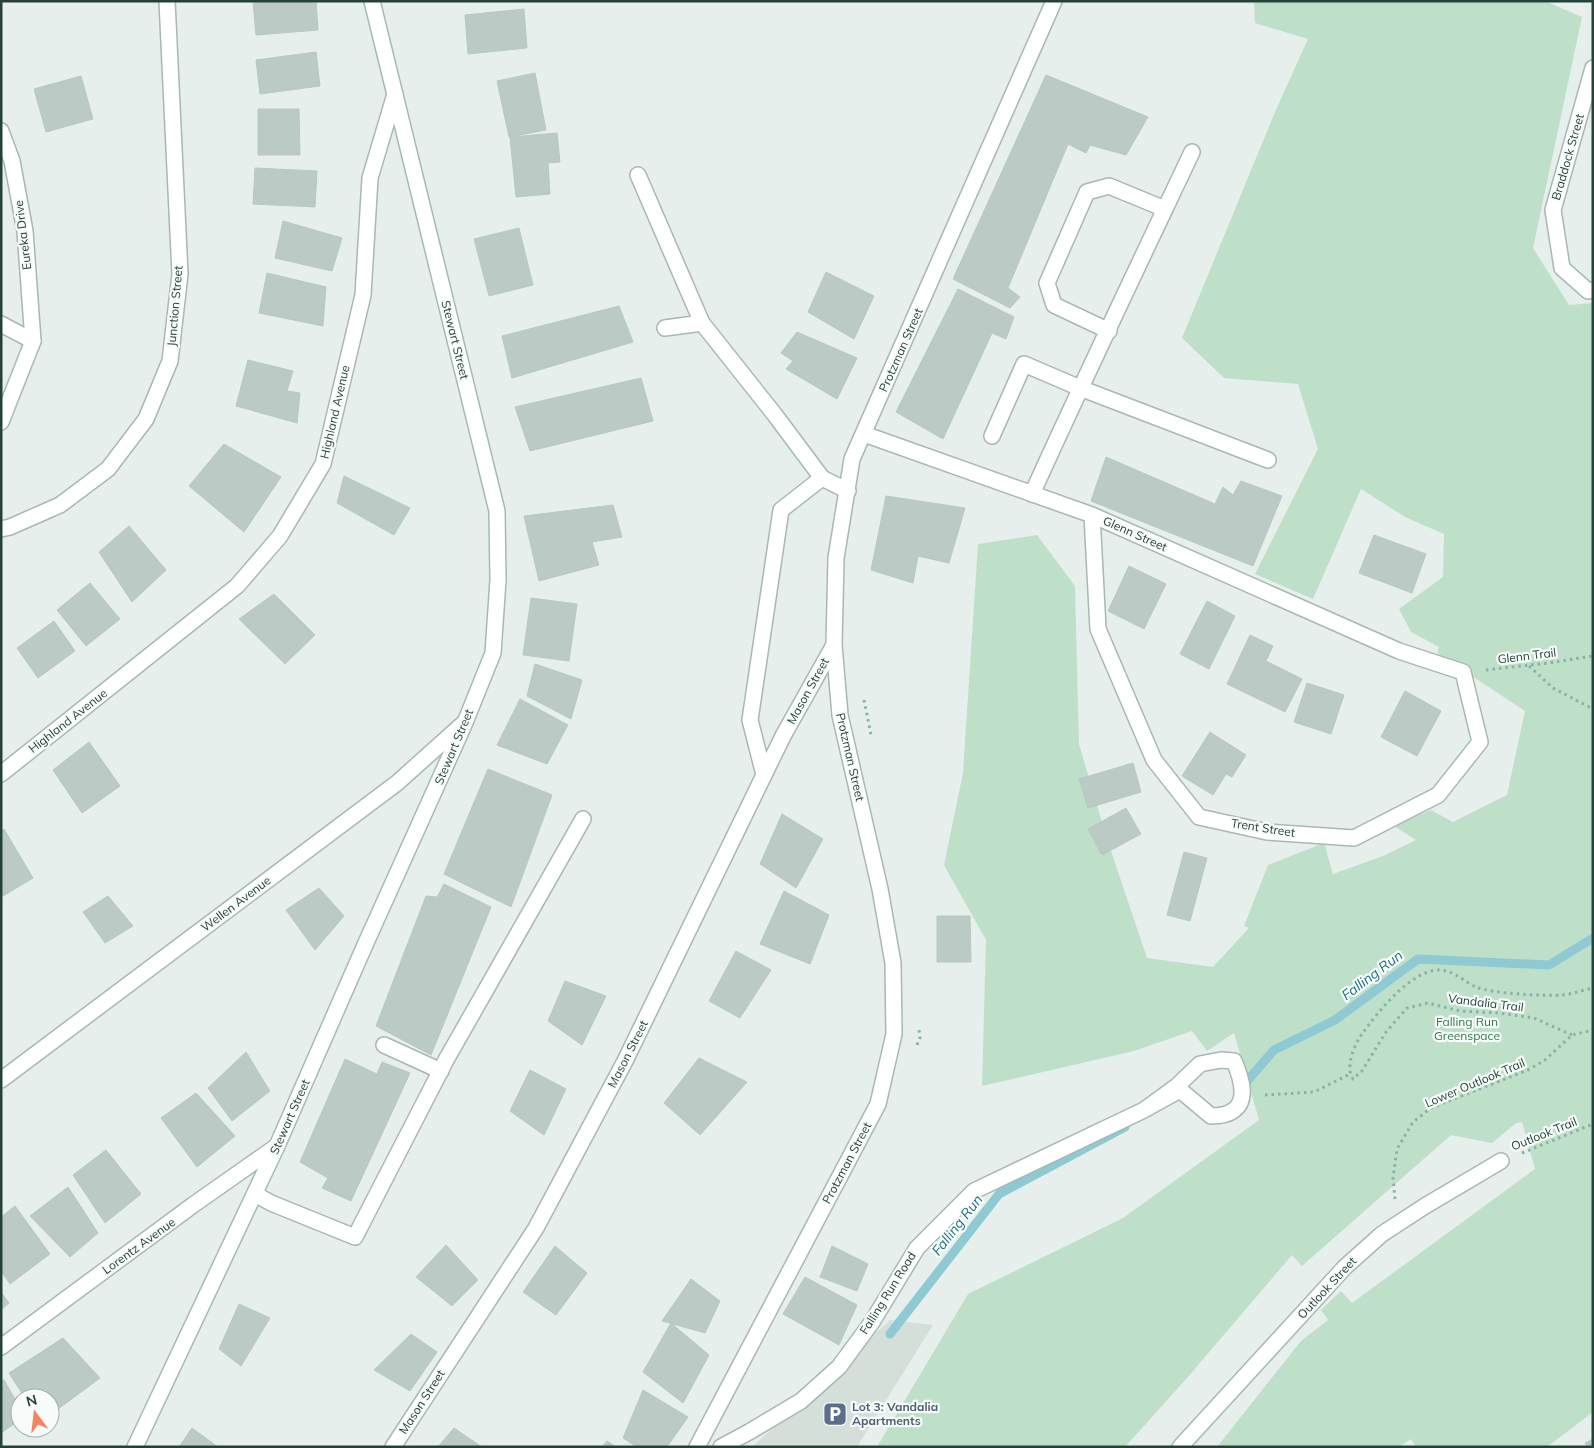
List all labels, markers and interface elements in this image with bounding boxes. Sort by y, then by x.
street label: Braddock Street [1548,112,1587,202]
street label: Eureka Drive [11,199,34,271]
street label: Junction Street [163,265,186,347]
street label: Stewart Street [438,299,473,381]
street label: Protzman Street [875,306,926,394]
street label: Highland Avenue [316,364,353,460]
street label: Glenn Street [1101,513,1170,554]
street label: Glenn Trail [1497,644,1557,667]
street label: Mason Street [783,655,832,727]
street label: Highland Avenue [25,685,110,756]
street label: Stewart Street [431,707,476,787]
street label: Protzman Street [833,711,868,803]
street label: Trent Street [1230,815,1296,840]
street label: Wellen Avenue [198,873,274,935]
water label: Falling Run [1338,946,1406,1004]
street label: Vandalia Trail [1447,990,1525,1015]
park label: Falling Run Greenspace [1434,1014,1500,1043]
street label: Mason Street [604,1018,651,1090]
street label: Lower Outlook Trail [1422,1055,1527,1110]
street label: Stewart Street [266,1077,313,1157]
street label: Outlook Trail [1509,1114,1579,1154]
street label: Protzman Street [819,1119,874,1206]
water label: Falling Run [928,1191,986,1259]
street label: Lorentz Avenue [99,1214,178,1277]
street label: Falling Run Road [856,1249,919,1337]
street label: Outlook Street [1294,1253,1359,1322]
street label: Mason Street [395,1367,448,1437]
north arrow [10,1388,60,1438]
text: N [24,1390,39,1411]
place label: Lot 3: Vandalia Apartments [852,1399,938,1428]
parking icon: Lot 3: Vandalia Apartments [822,1401,848,1427]

